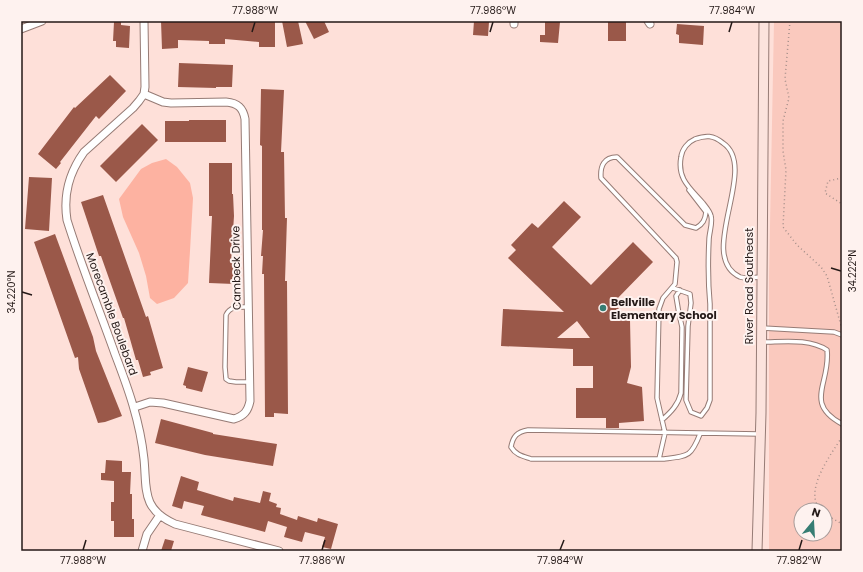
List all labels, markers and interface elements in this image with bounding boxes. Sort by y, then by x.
text: 77.988°W [232,3,278,18]
text: 77.986°W [470,3,516,18]
text: 77.984°W [709,3,755,18]
street label: Cambeck Drive [227,226,245,310]
street label: River Road Southeast [741,228,757,344]
street label: Morecamble Boulebard [82,250,142,378]
text: 34.222°N [845,250,860,292]
text: 34.220°N [4,270,19,314]
place label: Bellville Elementary School [611,294,717,323]
marker: Bellville Elementary School [598,303,608,313]
north arrow [793,502,833,542]
text: N [810,504,823,521]
text: 77.988°W [60,553,106,568]
text: 77.986°W [299,553,345,568]
text: 77.984°W [537,553,583,568]
text: 77.982°W [776,553,822,568]

